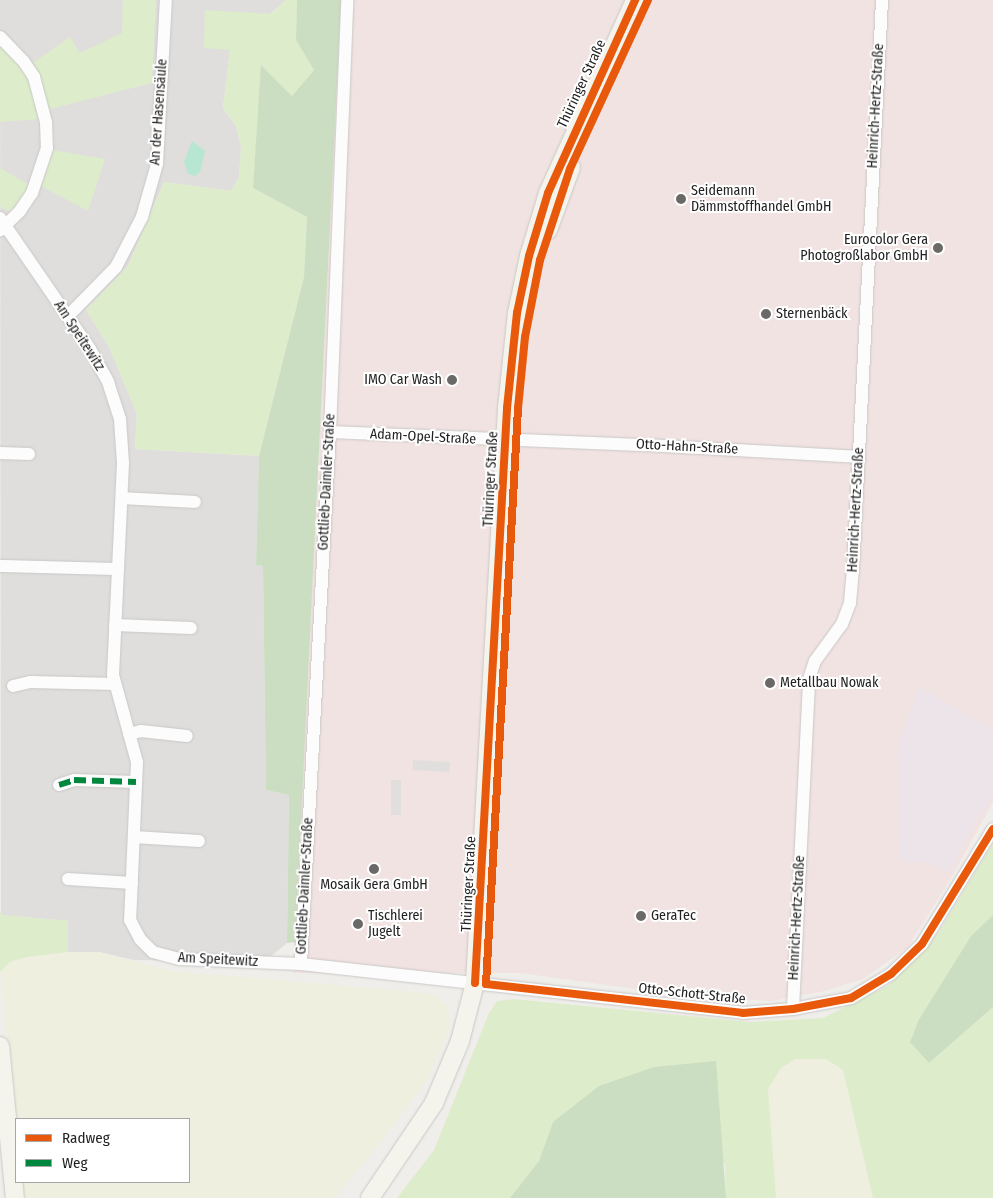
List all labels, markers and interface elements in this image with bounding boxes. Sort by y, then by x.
street label: Thüringer Straße [554,37,610,131]
street label: Heinrich-Hertz-Straße [864,43,888,169]
street label: An der Hasensäule [147,58,171,166]
place label: Seidemann Dämmstoffhandel GmbH [691,183,831,216]
marker: Seidemann Dämmstoffhandel GmbH [675,193,687,205]
place label: Eurocolor Gera Photogroßlabor GmbH [800,232,928,264]
marker: Eurocolor Gera Photogroßlabor GmbH [932,242,944,254]
street label: Am Speitewitz [50,298,108,374]
place label: Sternenbäck [776,306,847,322]
marker: Sternenbäck [760,308,772,320]
place label: IMO Car Wash [364,372,442,388]
marker: IMO Car Wash [446,374,458,386]
street label: Gottlieb-Daimler-Straße [315,413,339,551]
street label: Adam-Opel-Straße [370,426,476,448]
street label: Thüringer Straße [480,431,502,527]
street label: Otto-Hahn-Straße [636,436,738,458]
street label: Heinrich-Hertz-Straße [844,447,868,573]
place label: Metallbau Nowak [780,675,878,691]
marker: Metallbau Nowak [764,677,776,689]
street label: Gottlieb-Daimler-Straße [293,817,317,955]
street label: Thüringer Straße [458,836,480,932]
street label: Heinrich-Hertz-Straße [785,855,809,981]
marker: Mosaik Gera GmbH [368,863,380,875]
place label: Mosaik Gera GmbH [320,877,428,893]
place label: Tischlerei Jugelt [368,908,423,940]
place label: GeraTec [651,908,696,924]
marker: GeraTec [635,910,647,922]
marker: Tischlerei Jugelt [352,918,364,930]
street label: Am Speitewitz [177,950,259,970]
street label: Otto-Schott-Straße [638,980,746,1008]
legend [15,1118,190,1183]
text: Radweg [62,1129,110,1147]
text: Weg [62,1154,88,1172]

